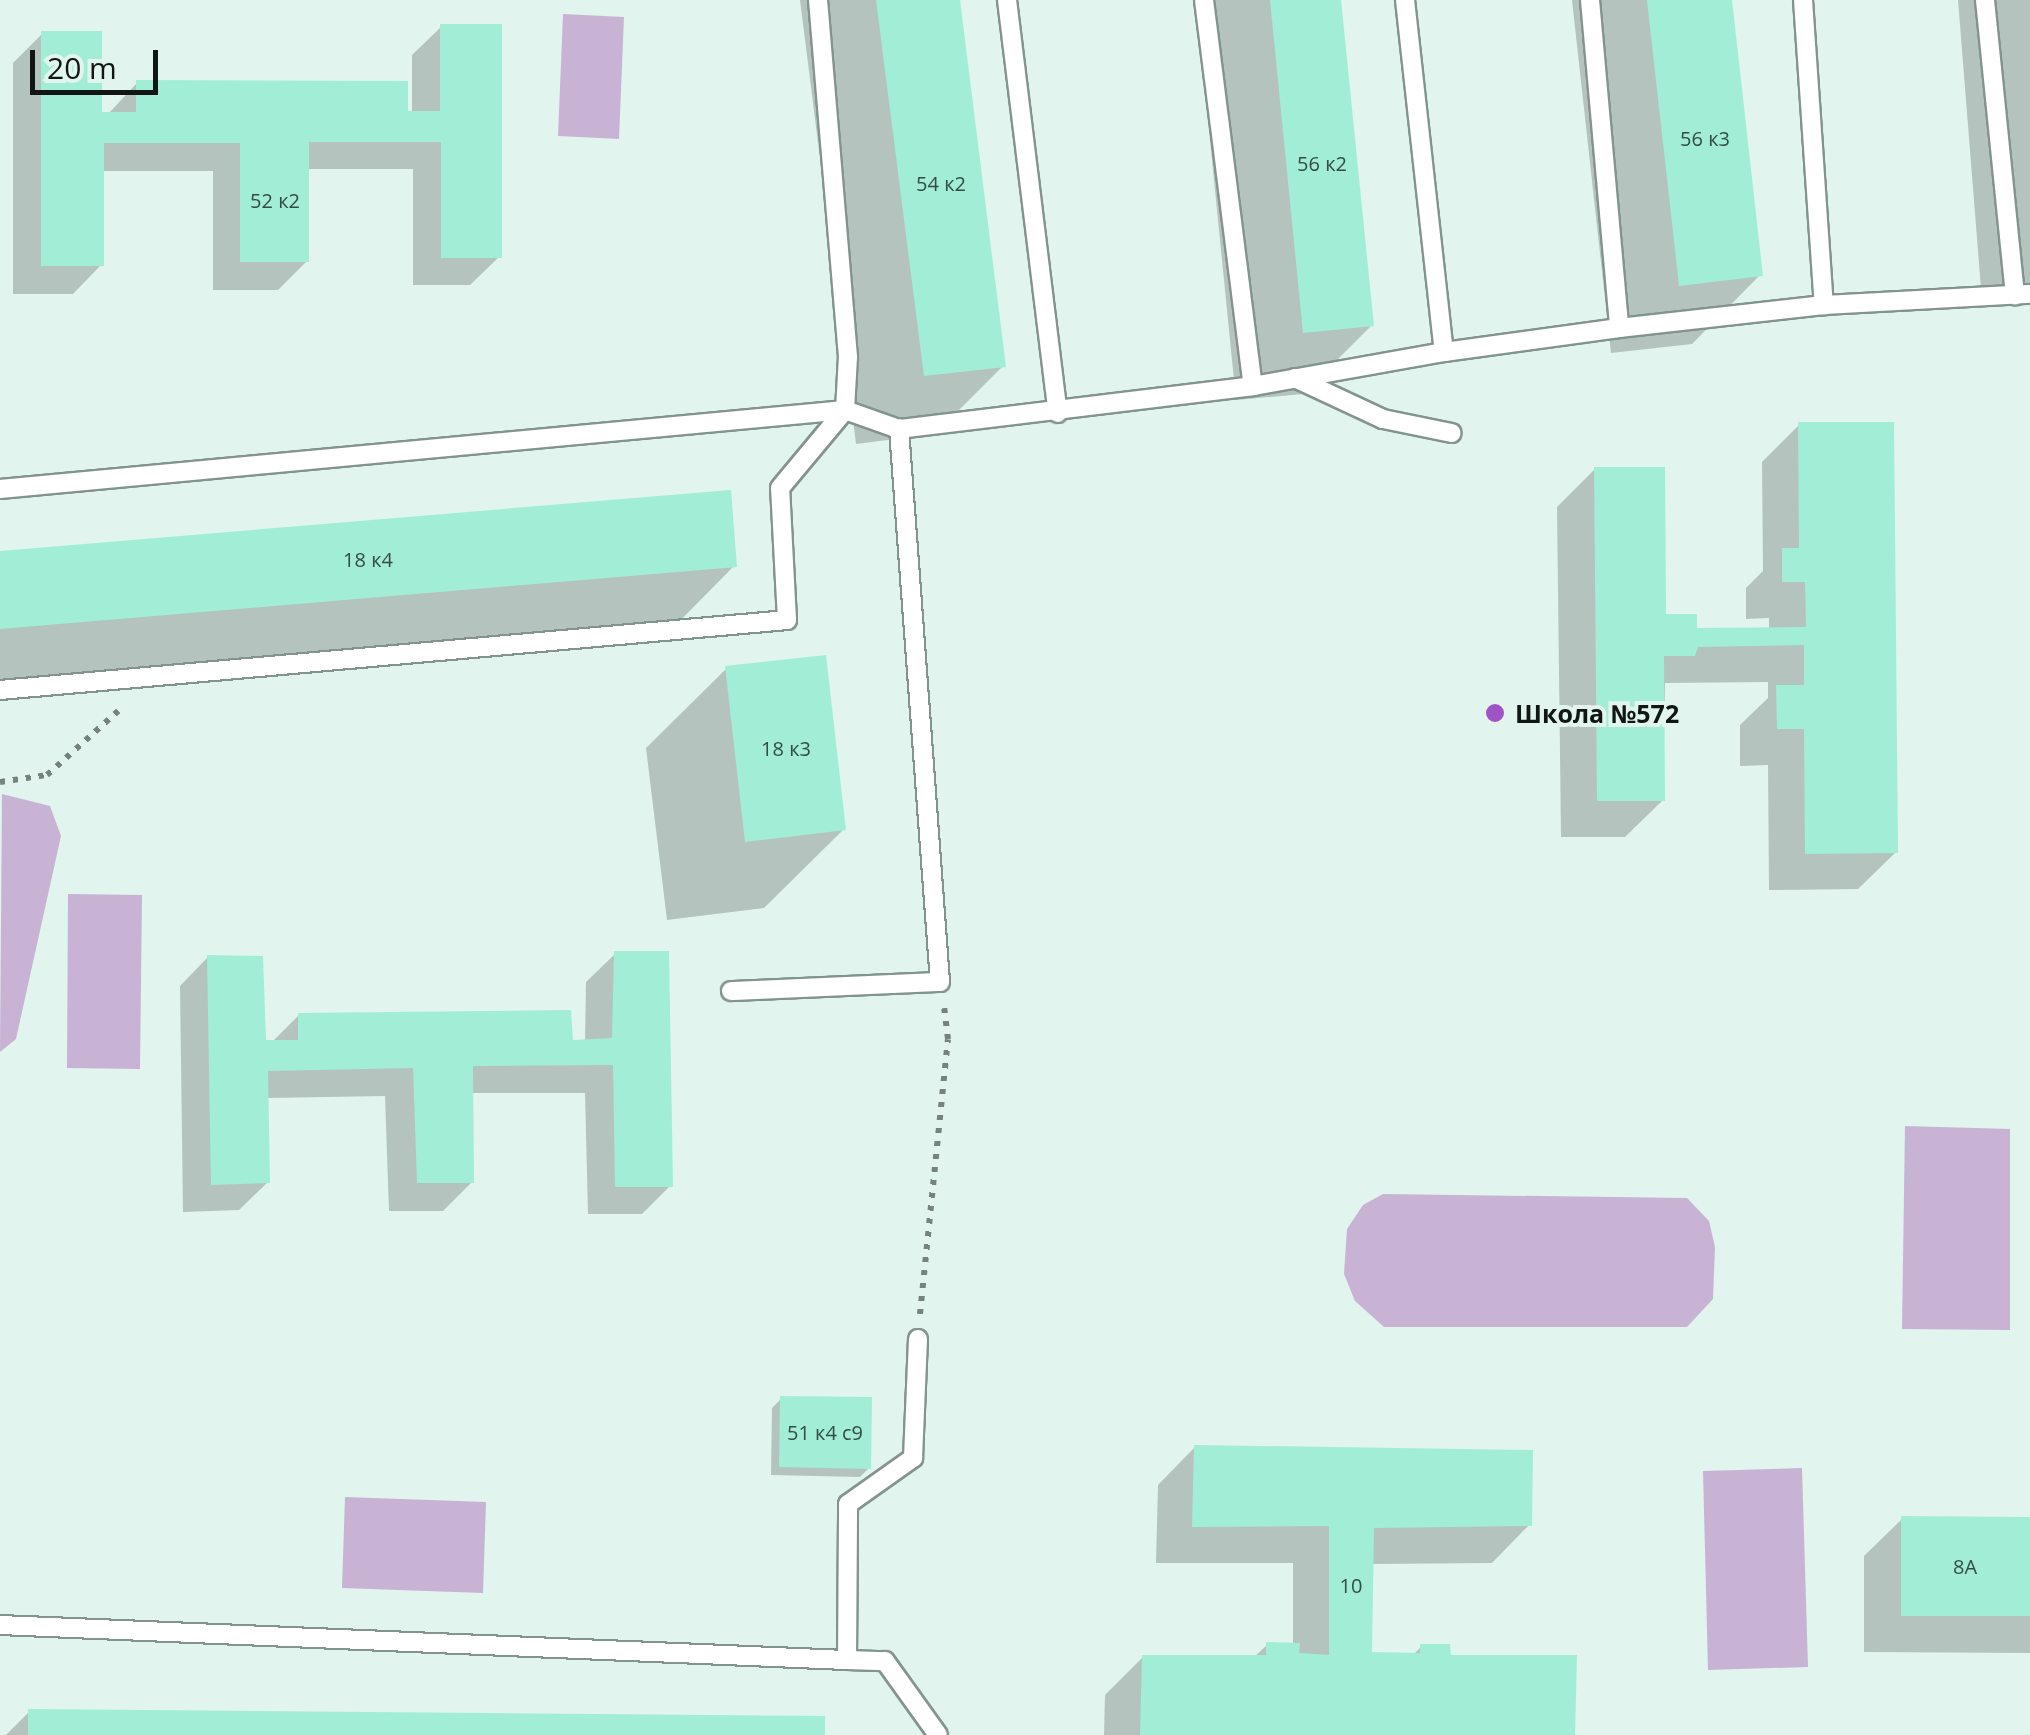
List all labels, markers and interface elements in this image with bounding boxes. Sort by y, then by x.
scale bar [35,30,162,92]
text: 20 m [47,47,117,88]
house number: 56 к3 [1680,126,1730,150]
house number: 56 к2 [1297,151,1347,175]
house number: 54 к2 [916,171,966,195]
house number: 52 к2 [250,188,300,212]
house number: 18 к4 [343,547,393,571]
place label: Школа №572 [1515,698,1679,728]
marker: Школа №572 [1484,702,1506,724]
house number: 18 к3 [761,736,811,760]
house number: 51 к4 с9 [787,1420,863,1444]
house number: 8А [1953,1554,1977,1578]
house number: 10 [1340,1573,1362,1597]

